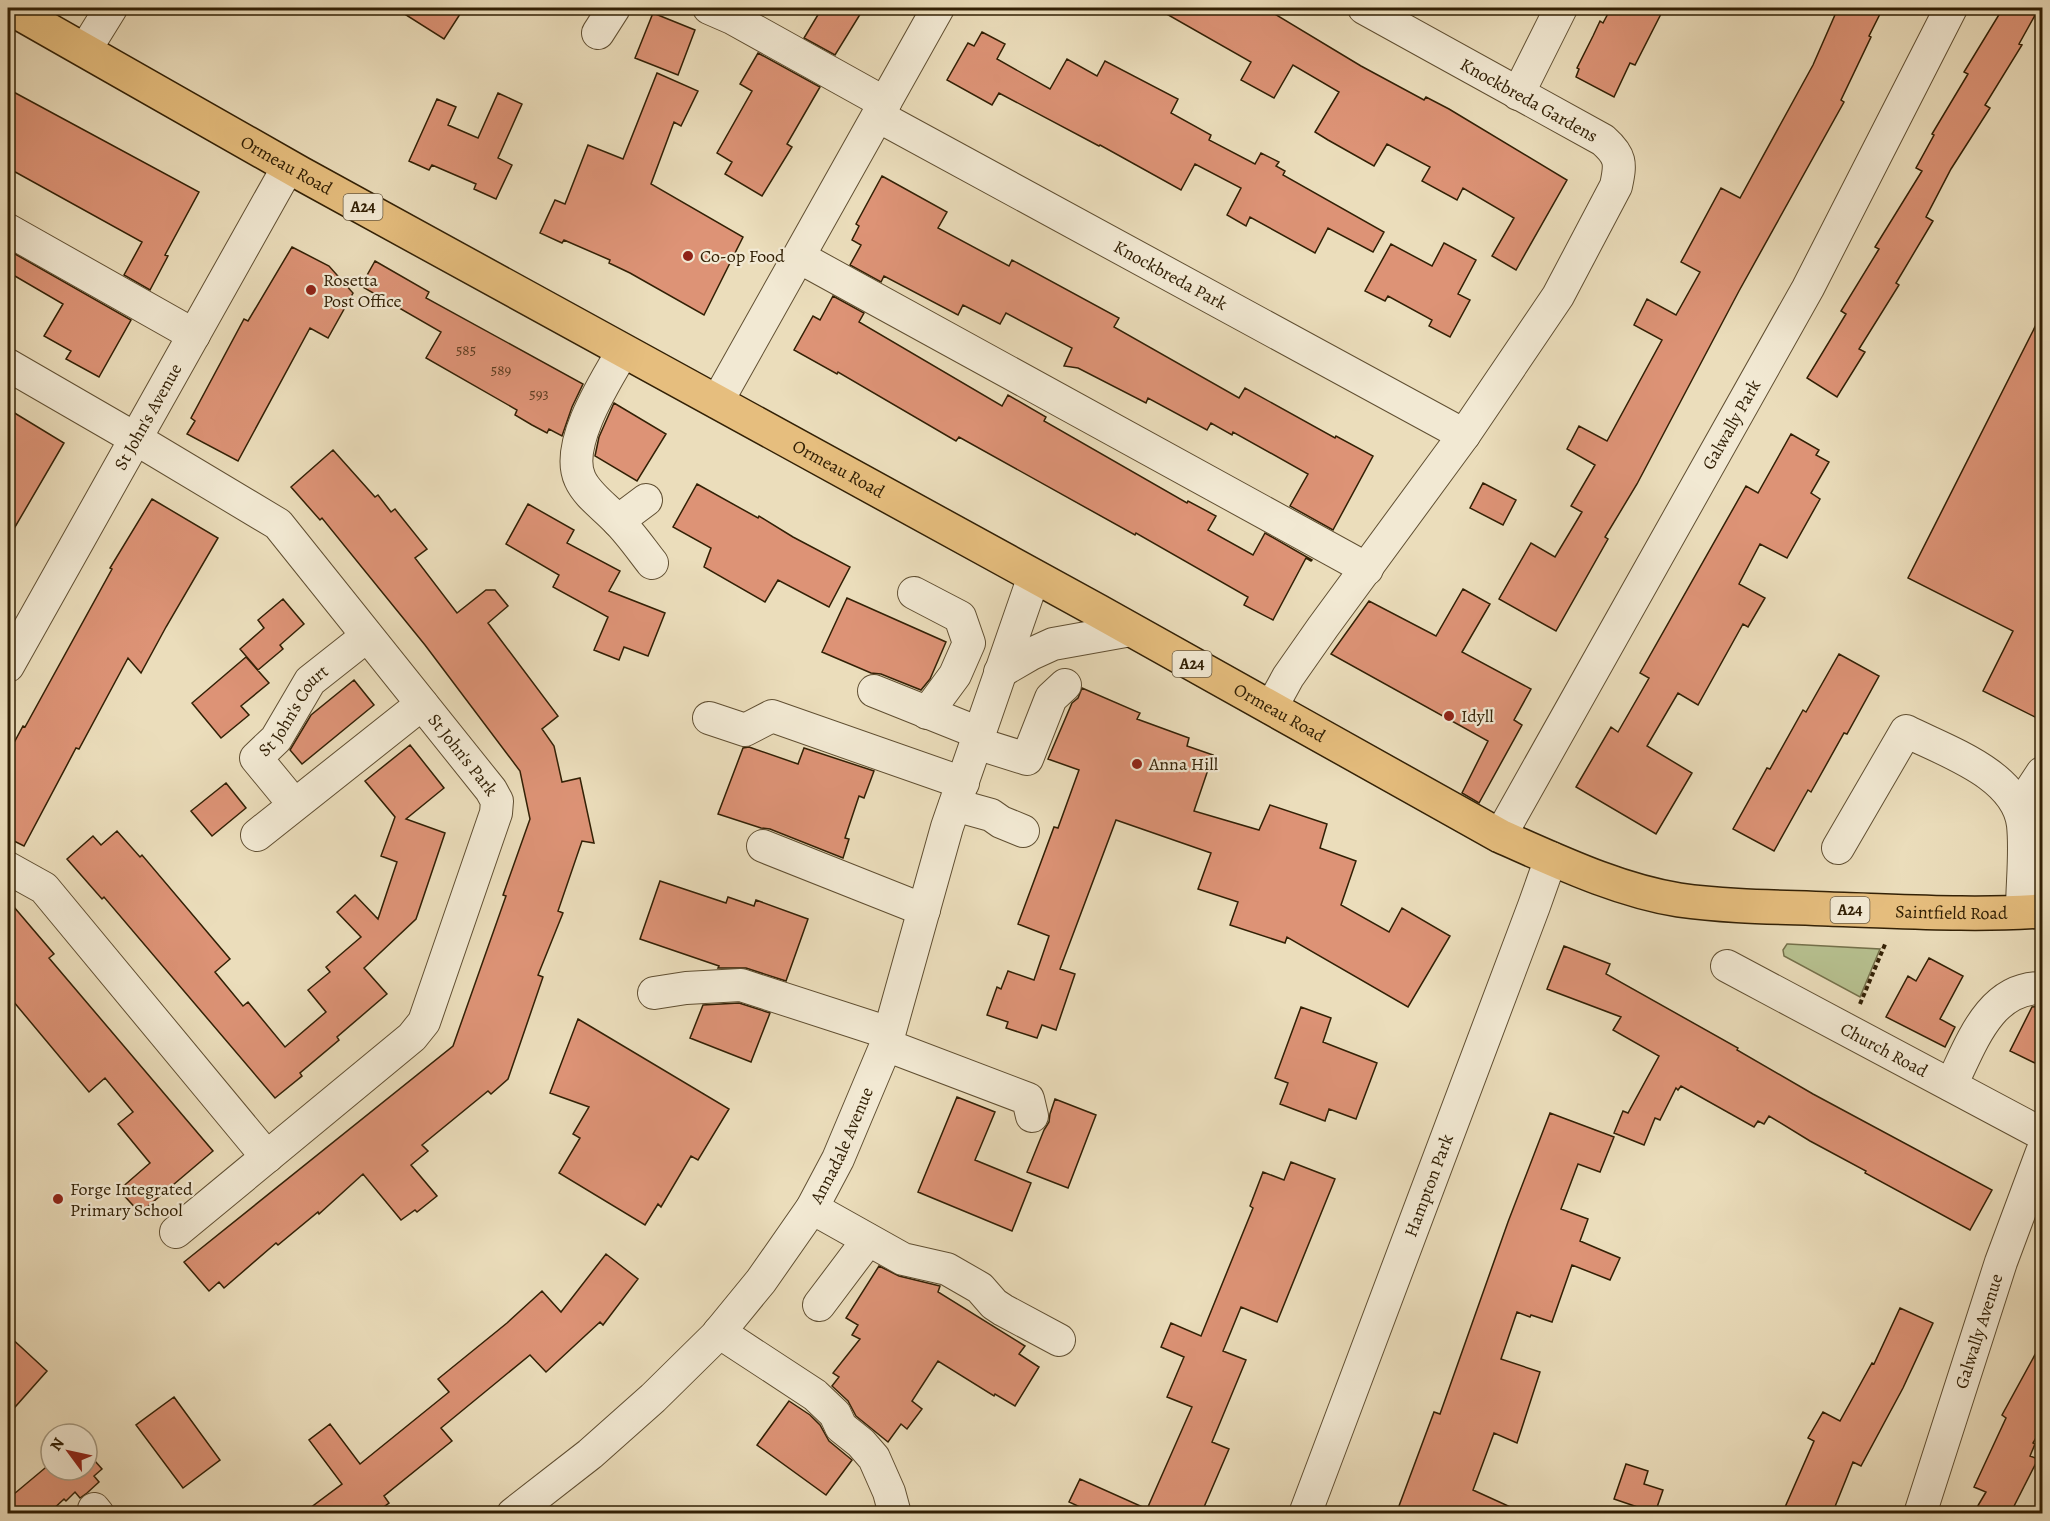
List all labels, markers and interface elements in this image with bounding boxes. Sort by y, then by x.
street label: Knockbreda Gardens [1456,52,1602,148]
street label: Ormeau Road [236,130,337,201]
road number: A24 [344,194,382,220]
street label: Knockbreda Park [1109,235,1232,316]
place label: Co-op Food [700,244,785,268]
marker: Co-op Food [681,249,695,263]
place label: Rosetta Post Office [323,268,402,313]
marker: Rosetta Post Office [304,283,318,297]
house number: 585 [456,340,476,360]
street label: St John's Avenue [108,359,188,474]
house number: 589 [491,360,511,380]
street label: Galwally Park [1696,375,1766,474]
house number: 593 [529,384,549,404]
street label: Ormeau Road [788,434,889,504]
road number: A24 [1172,651,1212,677]
street label: St John's Court [253,659,333,762]
street label: Ormeau Road [1229,677,1330,748]
place label: Idyll [1461,704,1494,728]
street label: St John's Park [422,709,503,801]
marker: Idyll [1442,709,1456,723]
place label: Anna Hill [1148,752,1219,776]
marker: Anna Hill [1130,757,1144,771]
road number: A24 [1830,897,1870,923]
street label: Saintfield Road [1895,899,2008,925]
street label: Church Road [1836,1017,1932,1083]
street label: Annadale Avenue [804,1083,879,1209]
street label: Hampton Park [1398,1131,1459,1240]
place label: Forge Integrated Primary School [70,1177,193,1222]
marker: Forge Integrated Primary School [51,1192,65,1206]
street label: Galwally Avenue [1949,1271,2008,1392]
north arrow [39,1422,99,1482]
text: N [45,1433,70,1455]

